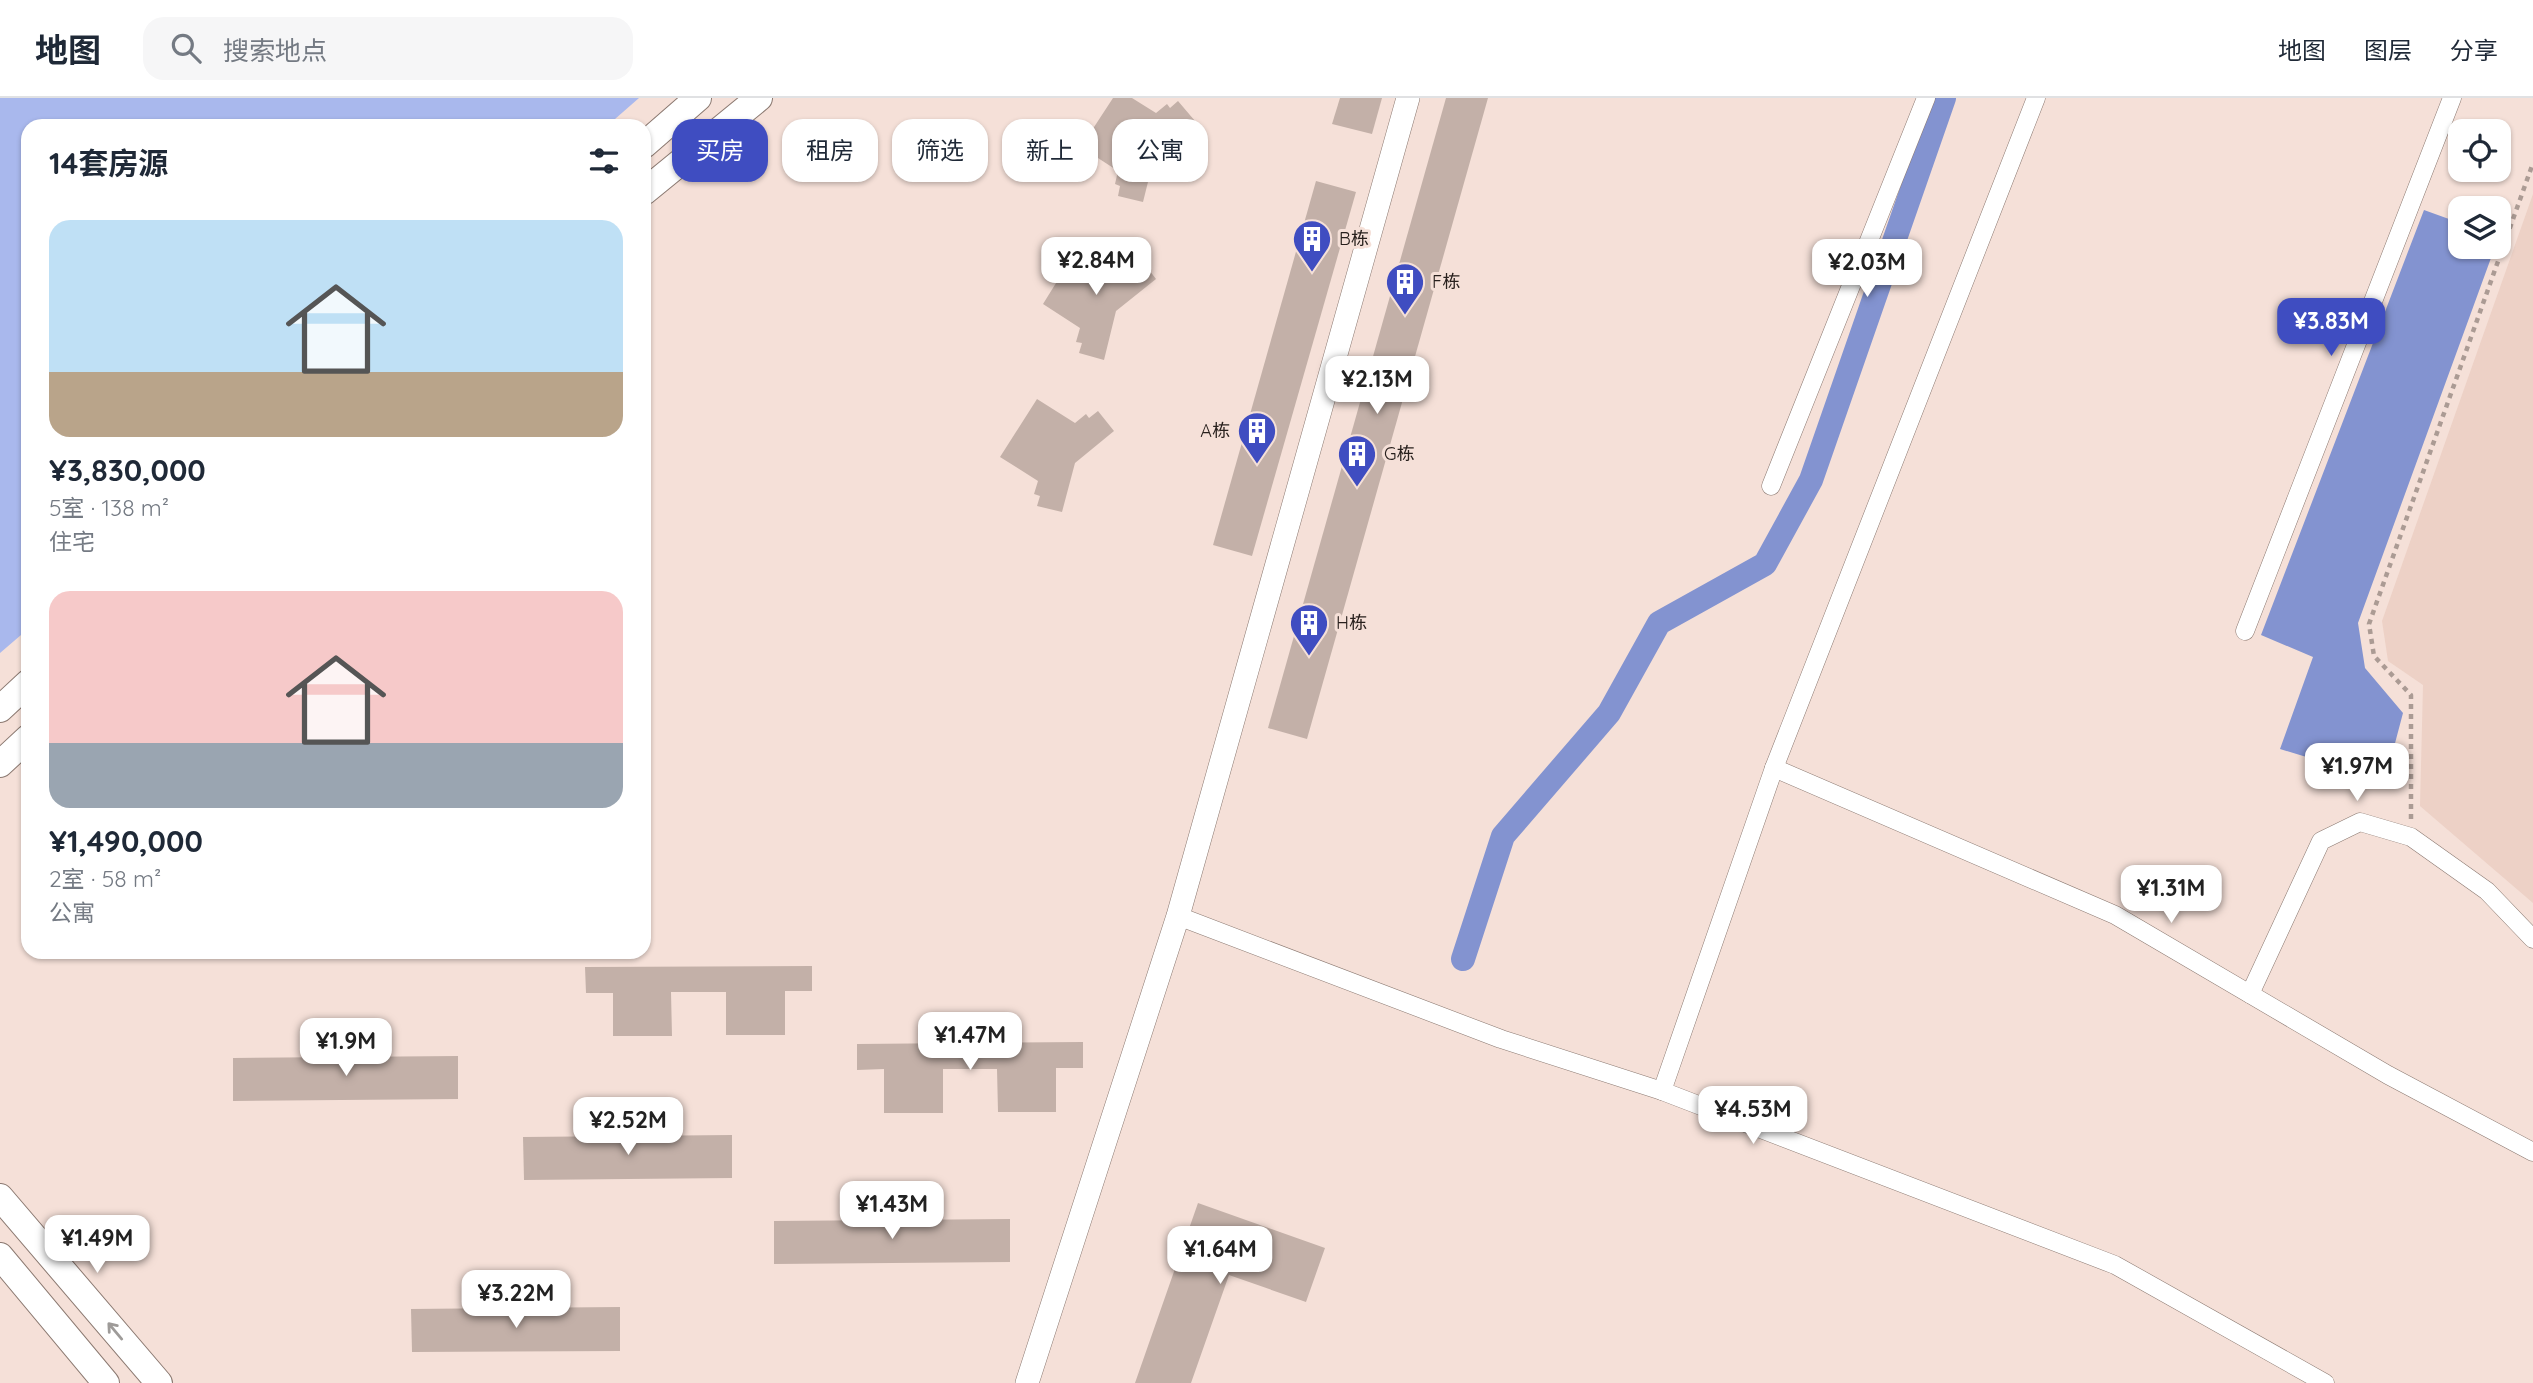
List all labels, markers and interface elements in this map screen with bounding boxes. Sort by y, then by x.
search box [143,17,633,80]
text: 地图 [35,29,101,70]
icon: search [167,29,205,67]
text: 搜索地点 [223,34,327,67]
text: 地图 [2278,35,2326,65]
text: 图层 [2364,35,2412,65]
text: 分享 [2450,35,2498,65]
chip: 买房 [672,119,768,182]
chip: 租房 [782,119,878,182]
chip: 筛选 [892,119,988,182]
chip: 新上 [1002,119,1098,182]
chip: 公寓 [1112,119,1208,182]
map controls [2448,119,2511,259]
button: locate [2448,119,2511,182]
icon: filters [585,142,623,180]
text: 14套房源 [49,144,168,182]
button: layers [2448,196,2511,259]
building icon: B栋 [1291,218,1333,273]
place label: B栋 [1339,227,1369,250]
pin: ¥2.84M [1039,238,1153,297]
pin: ¥2.03M [1810,240,1924,299]
text: ¥2.84M [1057,245,1135,274]
text: ¥2.03M [1828,247,1906,276]
building icon: F栋 [1384,261,1426,316]
icon: home [273,266,399,392]
place label: F栋 [1432,270,1460,293]
pin: ¥3.83M [2274,299,2388,358]
text: ¥3.83M [2293,306,2369,335]
pin: ¥2.13M [1320,356,1434,416]
text: ¥2.13M [1341,364,1413,393]
building icon: A栋 [1236,410,1278,465]
place label: A栋 [1200,419,1230,442]
building icon: G栋 [1336,433,1378,488]
place label: G栋 [1384,442,1415,465]
text: ¥3,830,000 [49,451,206,489]
text: 5室 · 138 m² [49,493,169,522]
text: 住宅 [49,527,95,556]
building icon: H栋 [1288,602,1330,657]
place label: H栋 [1336,611,1367,634]
icon: home [273,637,399,763]
pin: ¥1.97M [2300,744,2414,803]
text: ¥1.97M [2321,751,2393,780]
text: ¥1,490,000 [49,822,203,860]
text: 2室 · 58 m² [49,864,161,893]
pin: ¥1.31M [2114,866,2228,925]
text: ¥1.31M [2137,873,2205,902]
text: 公寓 [49,898,95,927]
pin: ¥1.47M [913,1012,1027,1072]
pin: ¥1.9M [297,1018,395,1078]
text: ¥1.47M [934,1020,1006,1049]
text: ¥1.9M [316,1026,376,1055]
pin: ¥4.53M [1696,1086,1810,1146]
text: ¥4.53M [1714,1094,1792,1123]
pin: ¥2.52M [571,1098,685,1157]
text: ¥2.52M [589,1105,667,1134]
pin: ¥1.43M [835,1182,949,1241]
text: ¥1.43M [856,1189,928,1218]
pin: ¥1.49M [40,1216,154,1275]
text: ¥1.49M [61,1223,133,1252]
pin: ¥1.64M [1163,1226,1277,1286]
text: ¥1.64M [1183,1234,1257,1263]
pin: ¥3.22M [459,1270,573,1330]
text: ¥3.22M [478,1278,554,1307]
one-way arrow [107,1322,123,1340]

